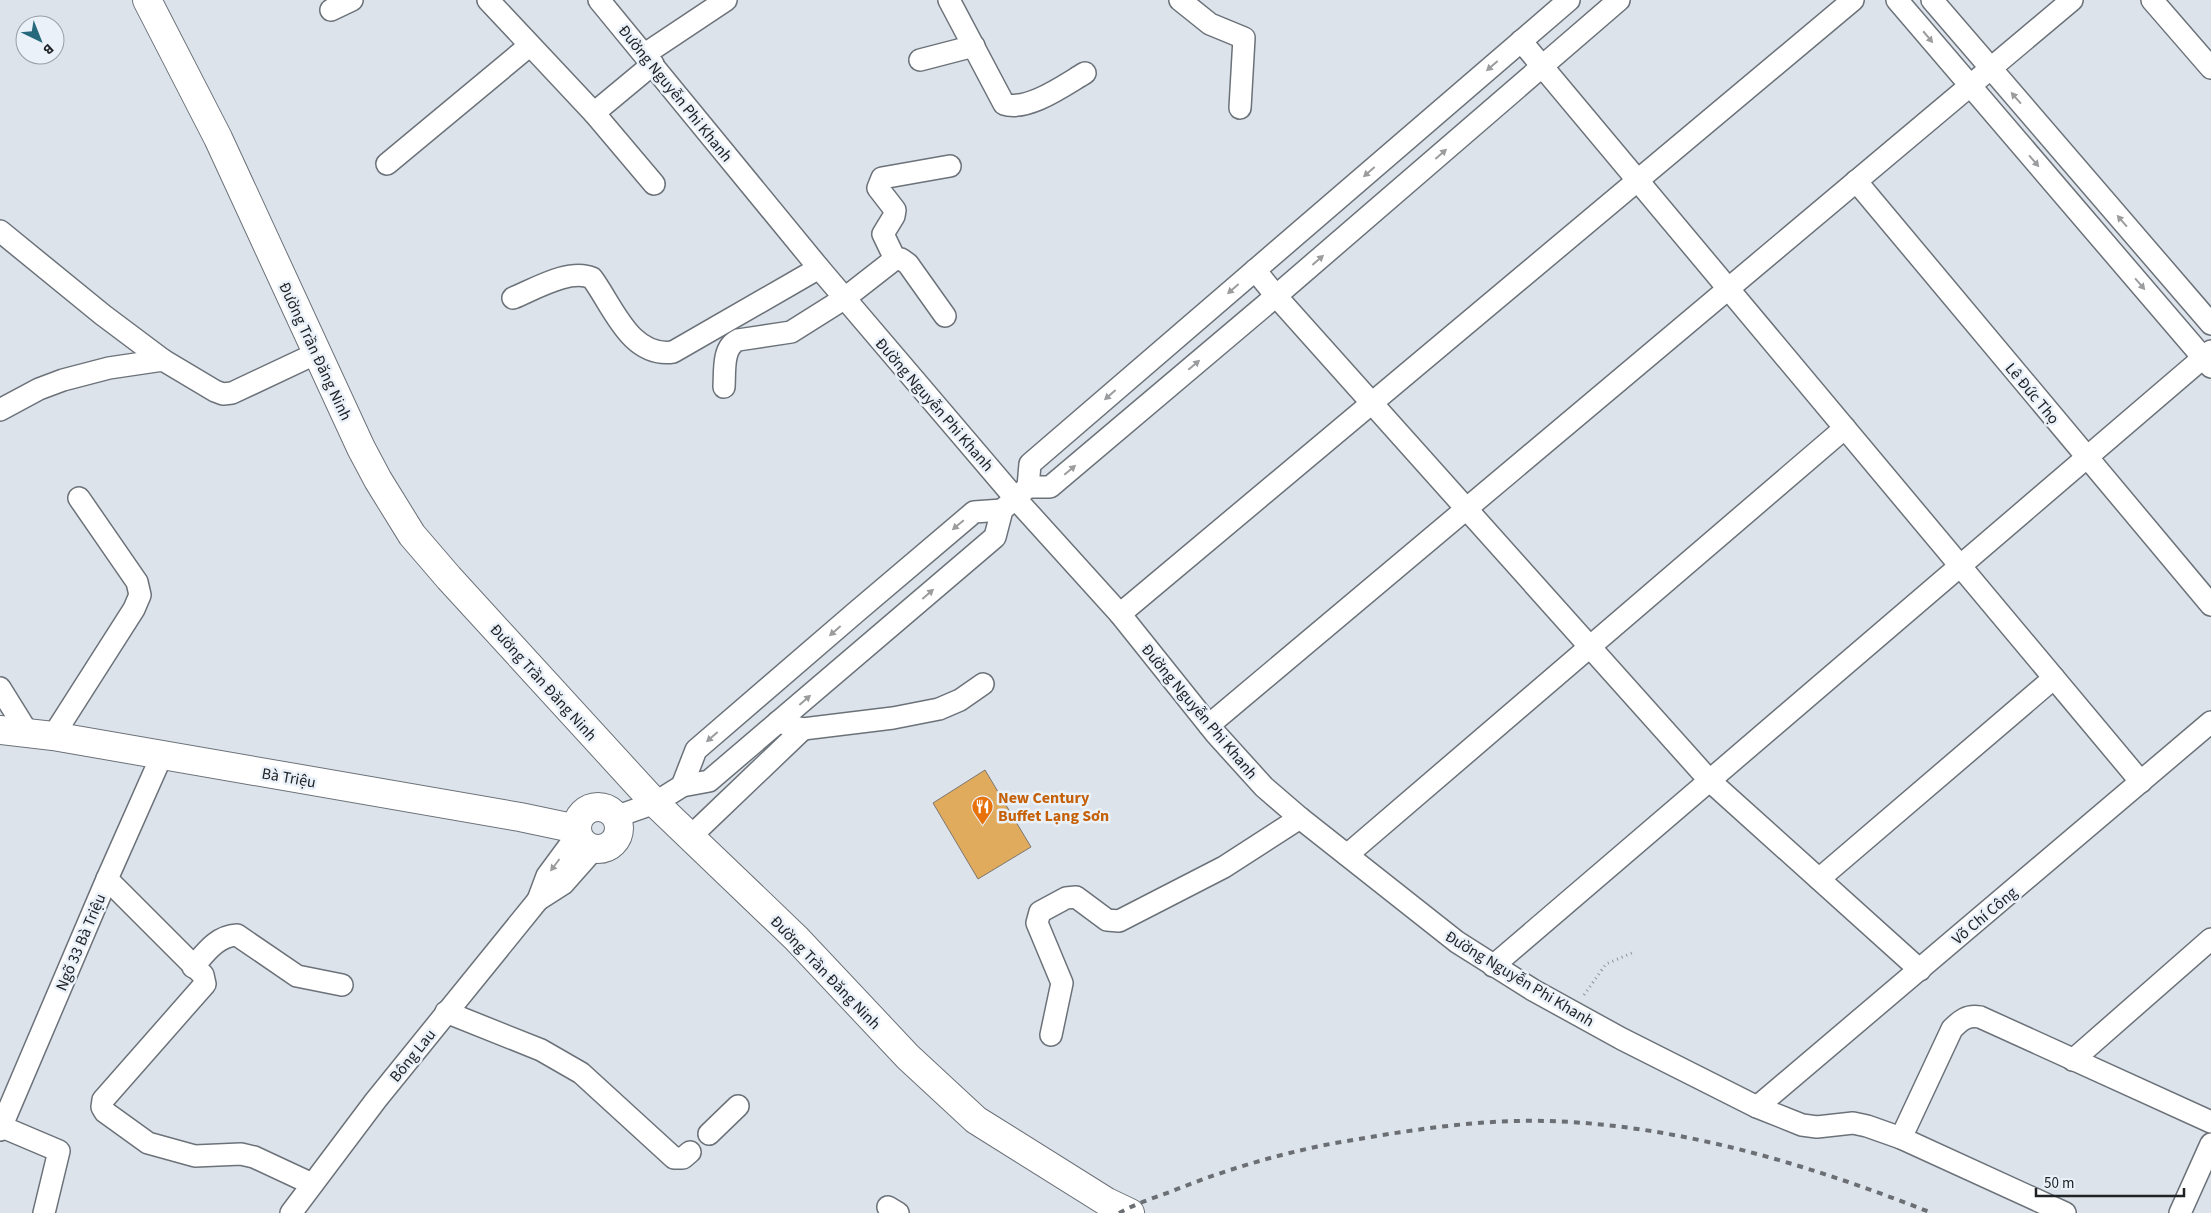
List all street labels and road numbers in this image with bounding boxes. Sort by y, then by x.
street label: Đường Nguyễn Phi Khanh [613,21,737,167]
street label: Đường Trần Đăng Ninh [273,279,357,424]
street label: Đường Nguyễn Phi Khanh [870,333,998,476]
street label: Lê Đức Thọ [2000,358,2064,429]
street label: Đường Trần Đăng Ninh [485,619,602,746]
street label: Đường Nguyễn Phi Khanh [1136,639,1262,784]
street label: Bà Triệu [260,762,318,794]
street label: Võ Chí Công [1947,882,2022,950]
street label: Ngõ 33 Bà Triệu [51,890,111,994]
street label: Đường Trần Đăng Ninh [765,911,885,1034]
street label: Đường Nguyễn Phi Khanh [1441,926,1598,1032]
street label: Bông Lau [385,1024,441,1087]

